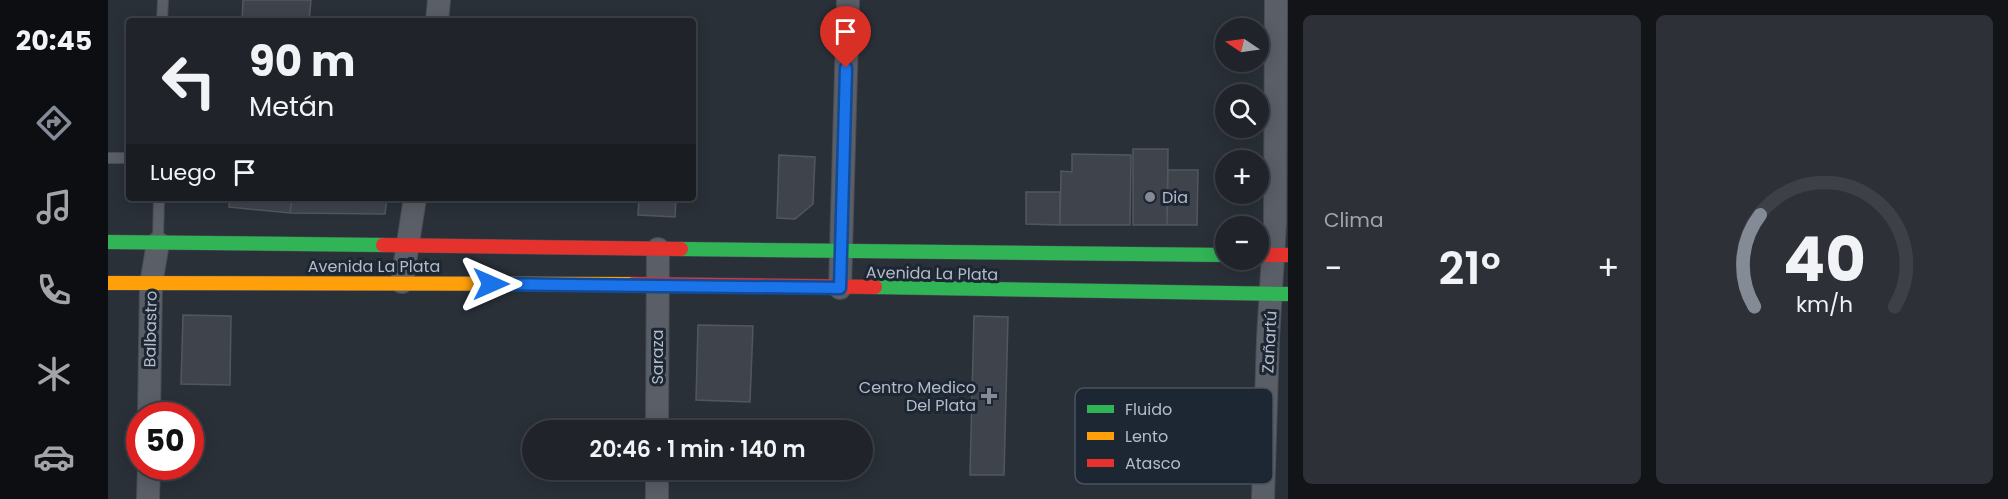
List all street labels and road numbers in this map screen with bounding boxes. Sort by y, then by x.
street label: Avenida La Plata [308,255,440,278]
street label: Avenida La Plata [866,261,998,286]
street label: Balbastro [138,291,163,367]
street label: Zañartú [1256,310,1283,374]
street label: Saraza [646,329,669,385]

